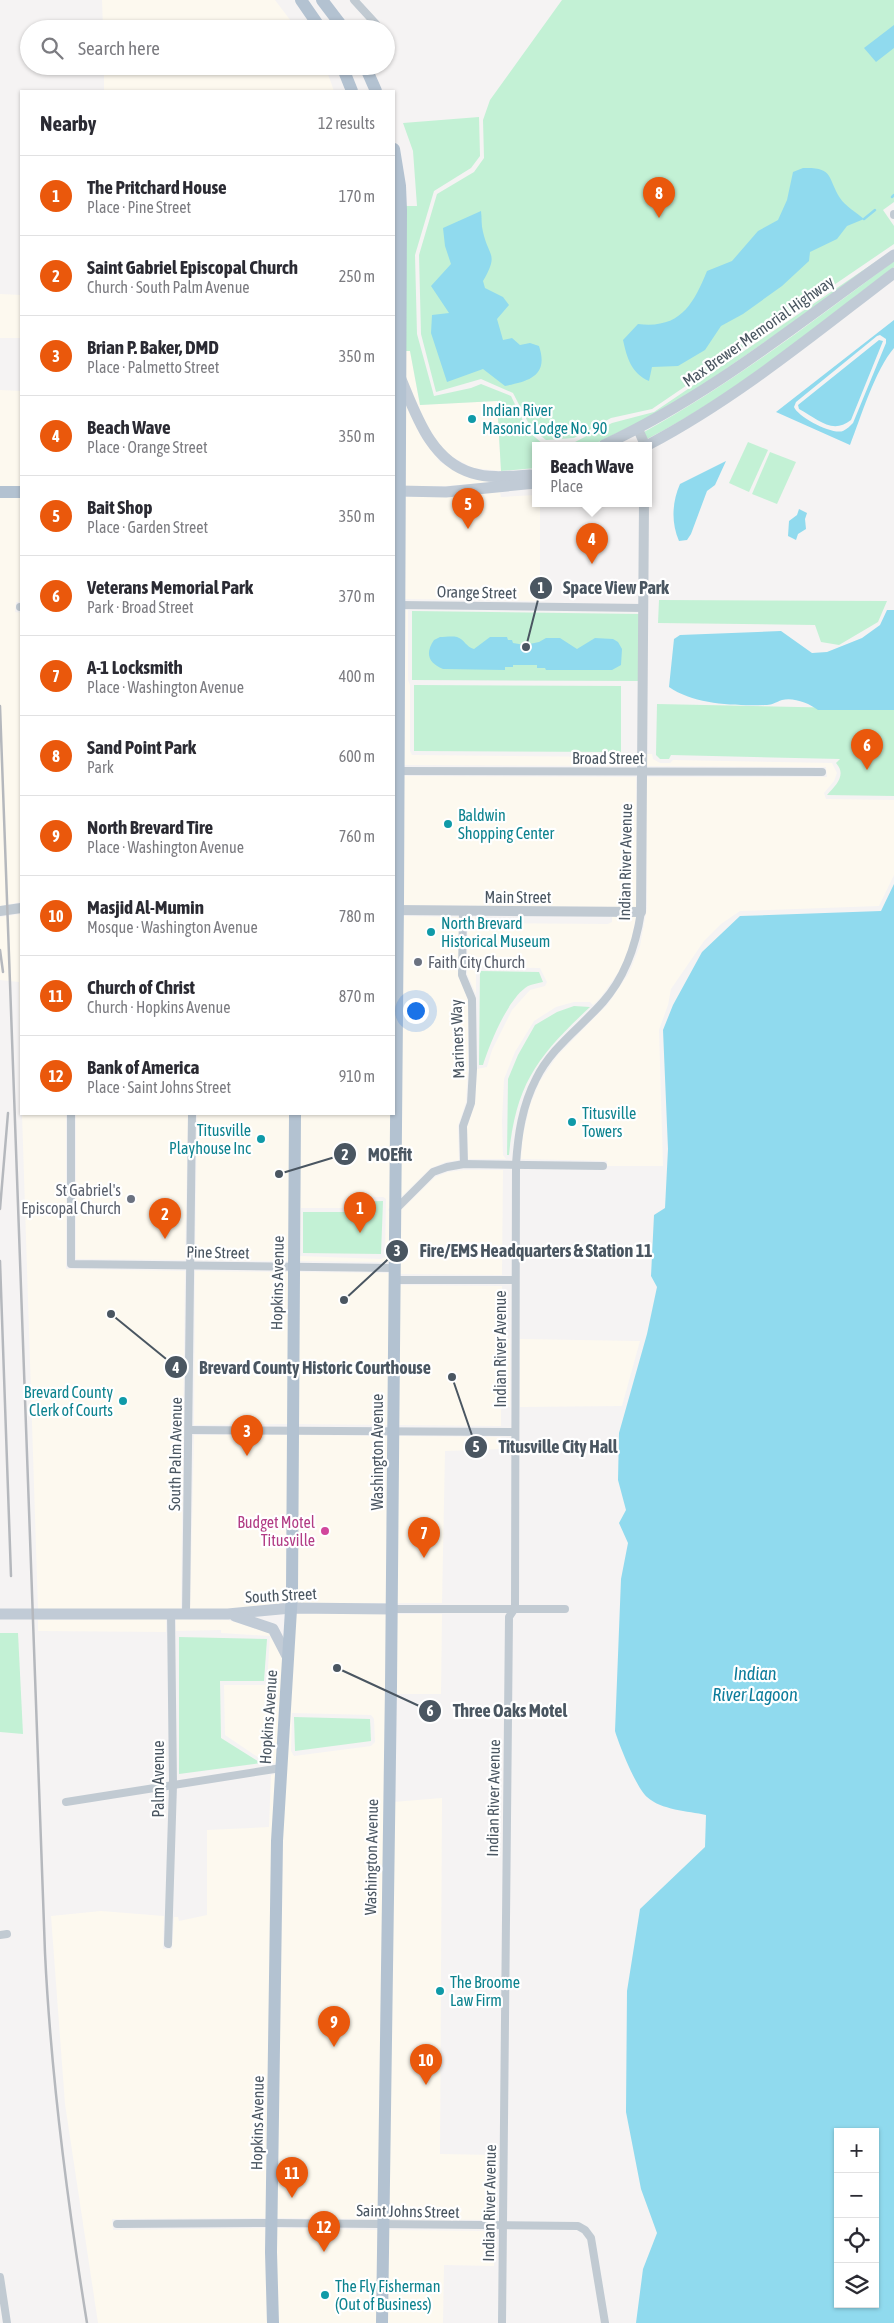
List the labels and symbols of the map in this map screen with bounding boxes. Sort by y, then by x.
pin: 8 [643,177,675,218]
street label: Max Brewer Memorial Highway [679,272,838,391]
place label: Indian River Masonic Lodge No. 90 [482,401,607,438]
marker: Indian River Masonic Lodge No. 90 [466,413,478,425]
pin: 5 [452,488,484,529]
pin: 4 [576,523,608,564]
callout: Space View Park [528,571,679,604]
text: Space View Park [563,577,670,598]
text: 1 [537,579,545,596]
street label: Orange Street [437,582,518,603]
pin: 6 [851,729,883,770]
street label: Broad Street [572,749,644,767]
street label: Indian River Avenue [615,803,635,921]
place label: Baldwin Shopping Center [458,806,555,843]
marker: Baldwin Shopping Center [442,818,454,830]
street label: Main Street [485,888,552,906]
place label: North Brevard Historical Museum [441,914,550,950]
marker: North Brevard Historical Museum [425,926,437,938]
place label: Faith City Church [428,953,525,972]
marker: Faith City Church [412,956,424,968]
your location [403,998,429,1024]
street label: Mariners Way [447,999,468,1079]
place label: Titusville Towers [582,1104,636,1140]
marker: Titusville Towers [566,1116,578,1128]
place label: Titusville Playhouse Inc [169,1121,251,1158]
marker: Titusville Playhouse Inc [255,1133,267,1145]
callout: MOEfit [333,1138,422,1171]
text: MOEfit [368,1144,413,1165]
text: 2 [341,1146,349,1163]
place label: St Gabriel's Episcopal Church [21,1181,121,1218]
pin: 1 [344,1192,376,1233]
marker: St Gabriel's Episcopal Church [125,1193,137,1205]
pin: 2 [149,1198,181,1239]
callout: Fire/EMS Headquarters & Station 11 [385,1234,663,1267]
street label: Hopkins Avenue [267,1236,288,1330]
text: Fire/EMS Headquarters & Station 11 [419,1240,653,1261]
street label: Pine Street [186,1242,250,1262]
text: 3 [393,1242,401,1259]
street label: Indian River Avenue [491,1290,509,1408]
callout: Brevard County Historic Courthouse [164,1351,441,1384]
text: Brevard County Historic Courthouse [199,1357,431,1378]
text: 4 [171,1359,180,1376]
place label: Brevard County Clerk of Courts [24,1383,113,1419]
street label: Washington Avenue [368,1394,387,1510]
marker: Brevard County Clerk of Courts [117,1395,129,1407]
street label: South Palm Avenue [165,1397,185,1511]
pin: 3 [231,1415,263,1456]
callout: Titusville City Hall [463,1430,628,1463]
text: Titusville City Hall [498,1436,618,1457]
text: 5 [472,1438,480,1455]
place label: Budget Motel Titusville [237,1513,316,1549]
pin: 7 [408,1517,440,1558]
marker: Budget Motel Titusville [319,1525,331,1537]
street label: South Street [245,1584,318,1606]
water label: Indian River Lagoon [712,1663,798,1705]
street label: Hopkins Avenue [256,1669,281,1765]
callout: Three Oaks Motel [418,1694,577,1727]
text: Three Oaks Motel [453,1700,567,1721]
text: 6 [426,1702,434,1719]
street label: Indian River Avenue [483,1739,503,1857]
street label: Palm Avenue [149,1740,167,1818]
street label: Washington Avenue [361,1799,382,1915]
place label: The Broome Law Firm [450,1973,520,2009]
marker: The Broome Law Firm [434,1985,446,1997]
pin: 9 [318,2006,350,2047]
pin: 10 [410,2044,442,2085]
street label: Hopkins Avenue [247,2076,268,2170]
street label: Indian River Avenue [479,2144,499,2262]
pin: 11 [276,2157,308,2198]
street label: Saint Johns Street [356,2201,460,2221]
pin: 12 [308,2211,340,2252]
place label: The Fly Fisherman (Out of Business) [335,2277,440,2314]
marker: The Fly Fisherman (Out of Business) [319,2289,331,2301]

